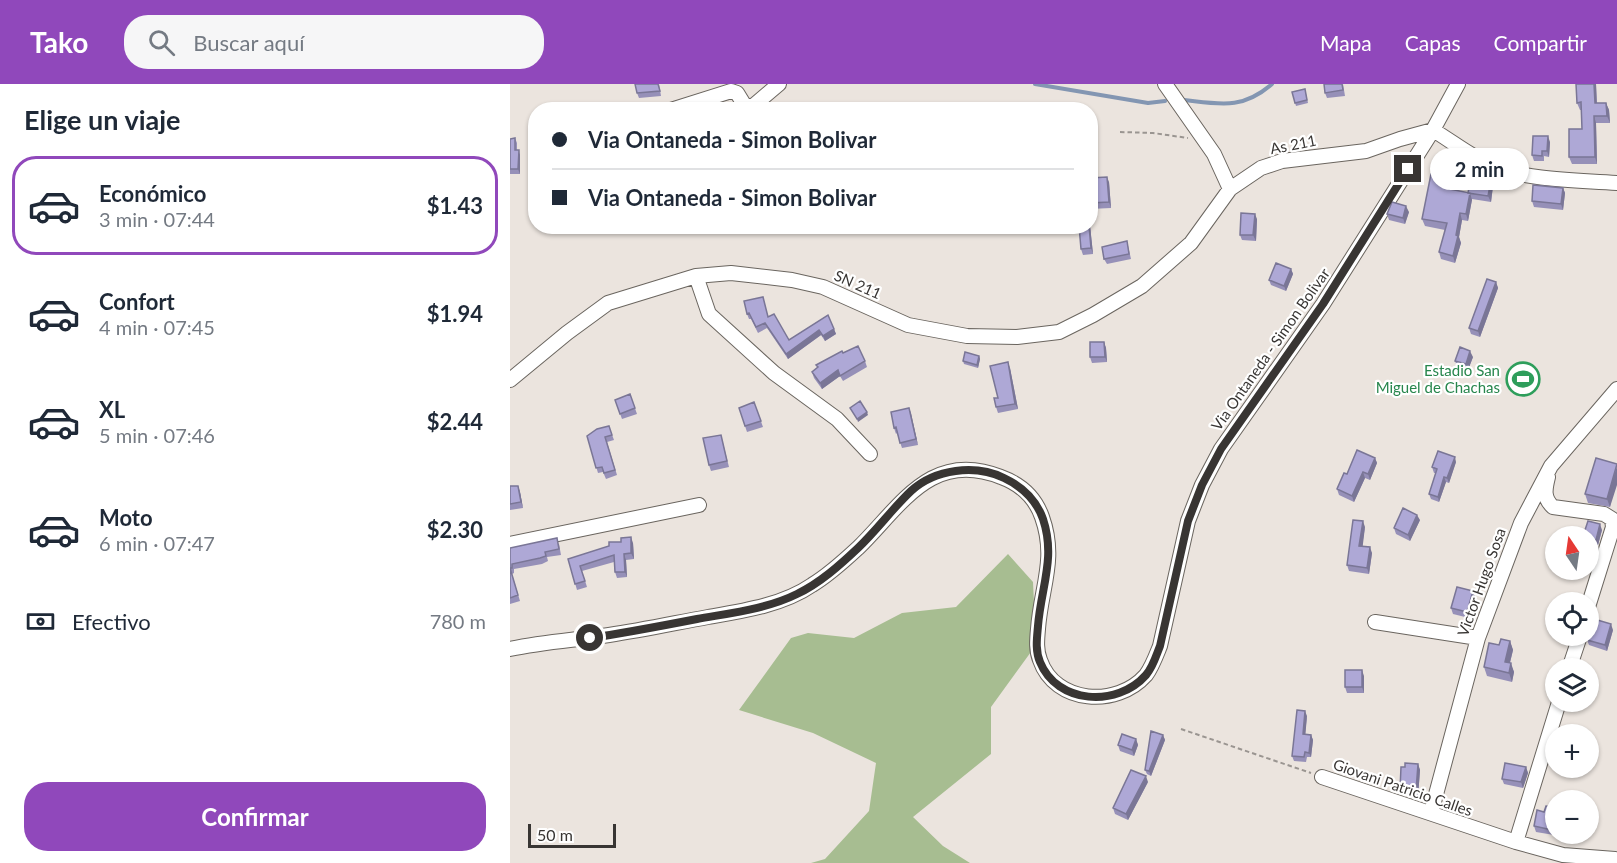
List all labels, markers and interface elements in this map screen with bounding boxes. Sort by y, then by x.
search box [124,15,544,69]
text: Tako [30,25,88,59]
icon: search [145,26,178,59]
text: Buscar aquí [193,29,304,56]
text: Mapa [1320,30,1372,55]
text: Capas [1405,30,1461,55]
text: Compartir [1494,30,1587,55]
text: Elige un viaje [24,103,181,136]
text: Via Ontaneda - Simon Bolivar [588,126,876,153]
street label: As 211 [1268,131,1318,157]
callout: 2 min [1429,148,1528,190]
route end [1394,155,1421,182]
text: 2 min [1455,157,1504,181]
icon: car [27,179,81,233]
text: Económico [99,180,206,207]
text: Via Ontaneda - Simon Bolivar [588,184,876,211]
text: $1.43 [427,192,483,219]
text: 3 min · 07:44 [99,207,215,231]
street label: Via Ontaneda - Simon Bolivar [1207,264,1333,434]
street label: SN 211 [832,266,884,302]
icon: car [27,287,81,341]
text: Confort [99,288,175,315]
text: $1.94 [427,300,483,327]
text: 4 min · 07:45 [99,315,215,339]
place label: Estadio San Miguel de Chachas [1376,361,1500,396]
sports icon: Estadio San Miguel de Chachas [1505,361,1541,397]
icon: car [27,395,81,449]
text: XL [99,396,125,423]
text: $2.44 [427,408,483,435]
text: 5 min · 07:46 [99,423,215,447]
icon: car [27,503,81,557]
text: Moto [99,504,153,531]
text: $2.30 [427,516,483,543]
street label: Victor Hugo Sosa [1453,525,1509,639]
north arrow [1545,526,1599,580]
map controls [1545,526,1599,844]
text: 6 min · 07:47 [99,531,215,555]
button: locate [1545,592,1599,646]
icon: cash [24,605,57,638]
text: Efectivo [72,608,151,635]
text: 780 m [430,609,486,633]
route start [576,624,603,651]
button: layers [1545,658,1599,712]
button: + [1545,724,1599,778]
street label: Giovani Patricio Calles [1331,755,1475,819]
button: Confirmar [24,782,486,851]
button: − [1545,790,1599,844]
scale bar [528,821,616,848]
text: 50 m [537,825,573,844]

